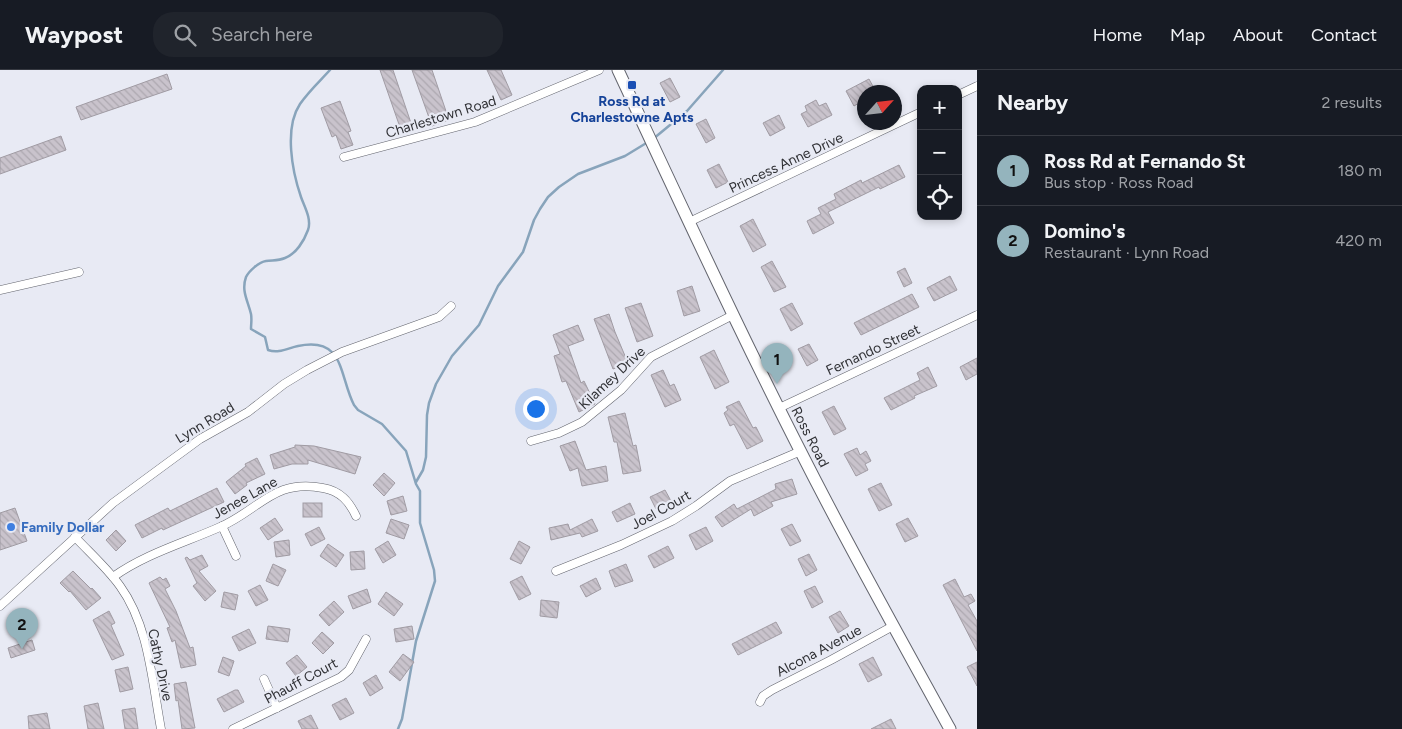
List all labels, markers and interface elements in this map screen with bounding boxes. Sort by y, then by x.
search box [153,12,503,57]
text: Waypost [25,20,123,49]
icon: search [171,21,199,49]
text: Search here [211,23,313,46]
text: Home [1093,24,1142,46]
text: Map [1170,24,1205,46]
text: About [1233,24,1283,46]
text: Contact [1311,24,1377,46]
marker: Ross Rd at Charlestowne Apts [626,79,638,91]
north arrow [857,85,902,130]
map controls [917,85,962,220]
button: + [917,85,962,130]
text: Nearby [997,90,1068,115]
street label: Charlestown Road [384,92,498,142]
place label: Ross Rd at Charlestowne Apts [570,93,694,126]
text: 2 results [1322,93,1382,112]
street label: Princess Anne Drive [726,129,846,197]
button: − [917,130,962,175]
text: Ross Rd at Fernando St [1044,150,1246,173]
text: 1 [1010,161,1016,180]
text: 180 m [1338,161,1382,180]
text: Bus stop · Ross Road [1044,173,1193,192]
button: locate [917,175,962,220]
text: Domino's [1044,220,1125,243]
text: 2 [1008,231,1018,250]
text: 420 m [1335,231,1382,250]
text: Restaurant · Lynn Road [1044,243,1209,262]
street label: Fernando Street [823,321,923,379]
street label: Kilamey Drive [575,343,649,413]
pin: 1 [761,343,793,384]
your location [523,396,549,422]
street label: Lynn Road [172,399,238,447]
street label: Ross Road [788,404,832,470]
street label: Jenee Lane [210,473,281,523]
street label: Joel Court [628,487,694,533]
place label: Family Dollar [21,519,105,536]
marker: Family Dollar [5,521,17,533]
pin: 2 [6,608,38,649]
street label: Alcona Avenue [774,621,865,681]
street label: Cathy Drive [144,627,176,703]
street label: Phauff Court [261,655,341,707]

